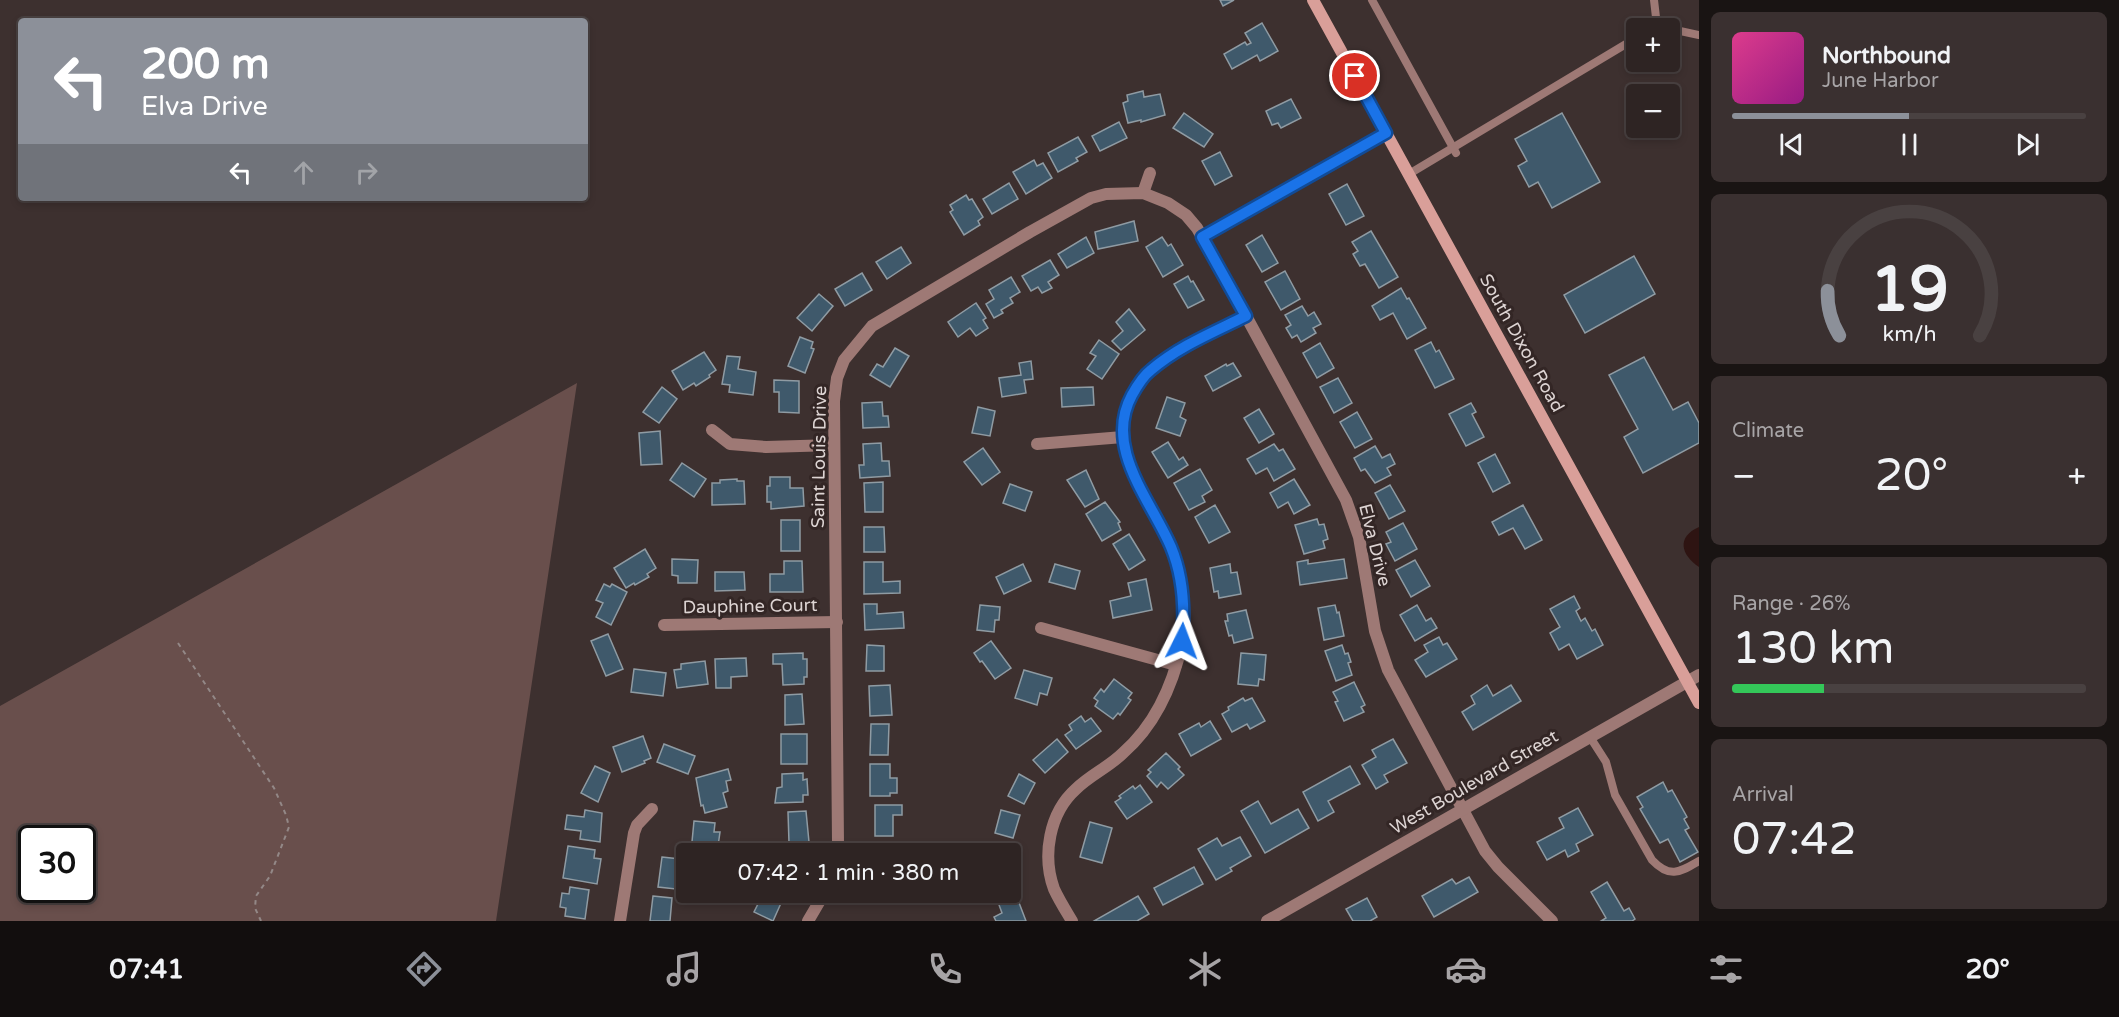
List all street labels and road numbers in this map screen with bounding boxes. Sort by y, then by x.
street label: South Dixon Road [1475,270,1569,416]
street label: Saint Louis Drive [807,386,831,528]
street label: Elva Drive [1354,501,1396,589]
street label: Dauphine Court [682,594,818,618]
street label: West Boulevard Street [1386,725,1562,839]

